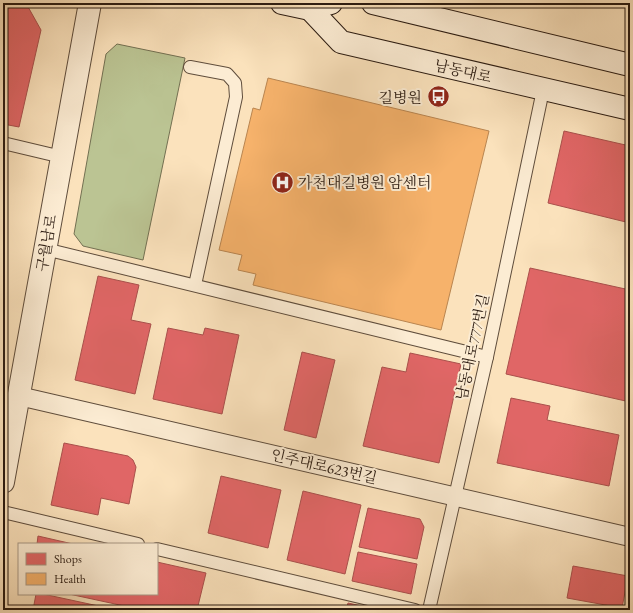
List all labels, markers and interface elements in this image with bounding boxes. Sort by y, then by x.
street label: 남동대로 [433,55,494,87]
bus stop icon: 길병원 [425,84,451,110]
place label: 길병원 [379,88,422,107]
hospital icon: 가천대길병원 암센터 [269,169,295,195]
place label: 가천대길병원 암센터 [298,173,431,192]
street label: 구월남로 [32,212,60,273]
street label: 남동대로777번길 [451,292,493,402]
street label: 인주대로623번길 [269,445,379,487]
legend [18,543,158,595]
text: Shops [54,551,82,567]
text: Health [54,571,86,587]

